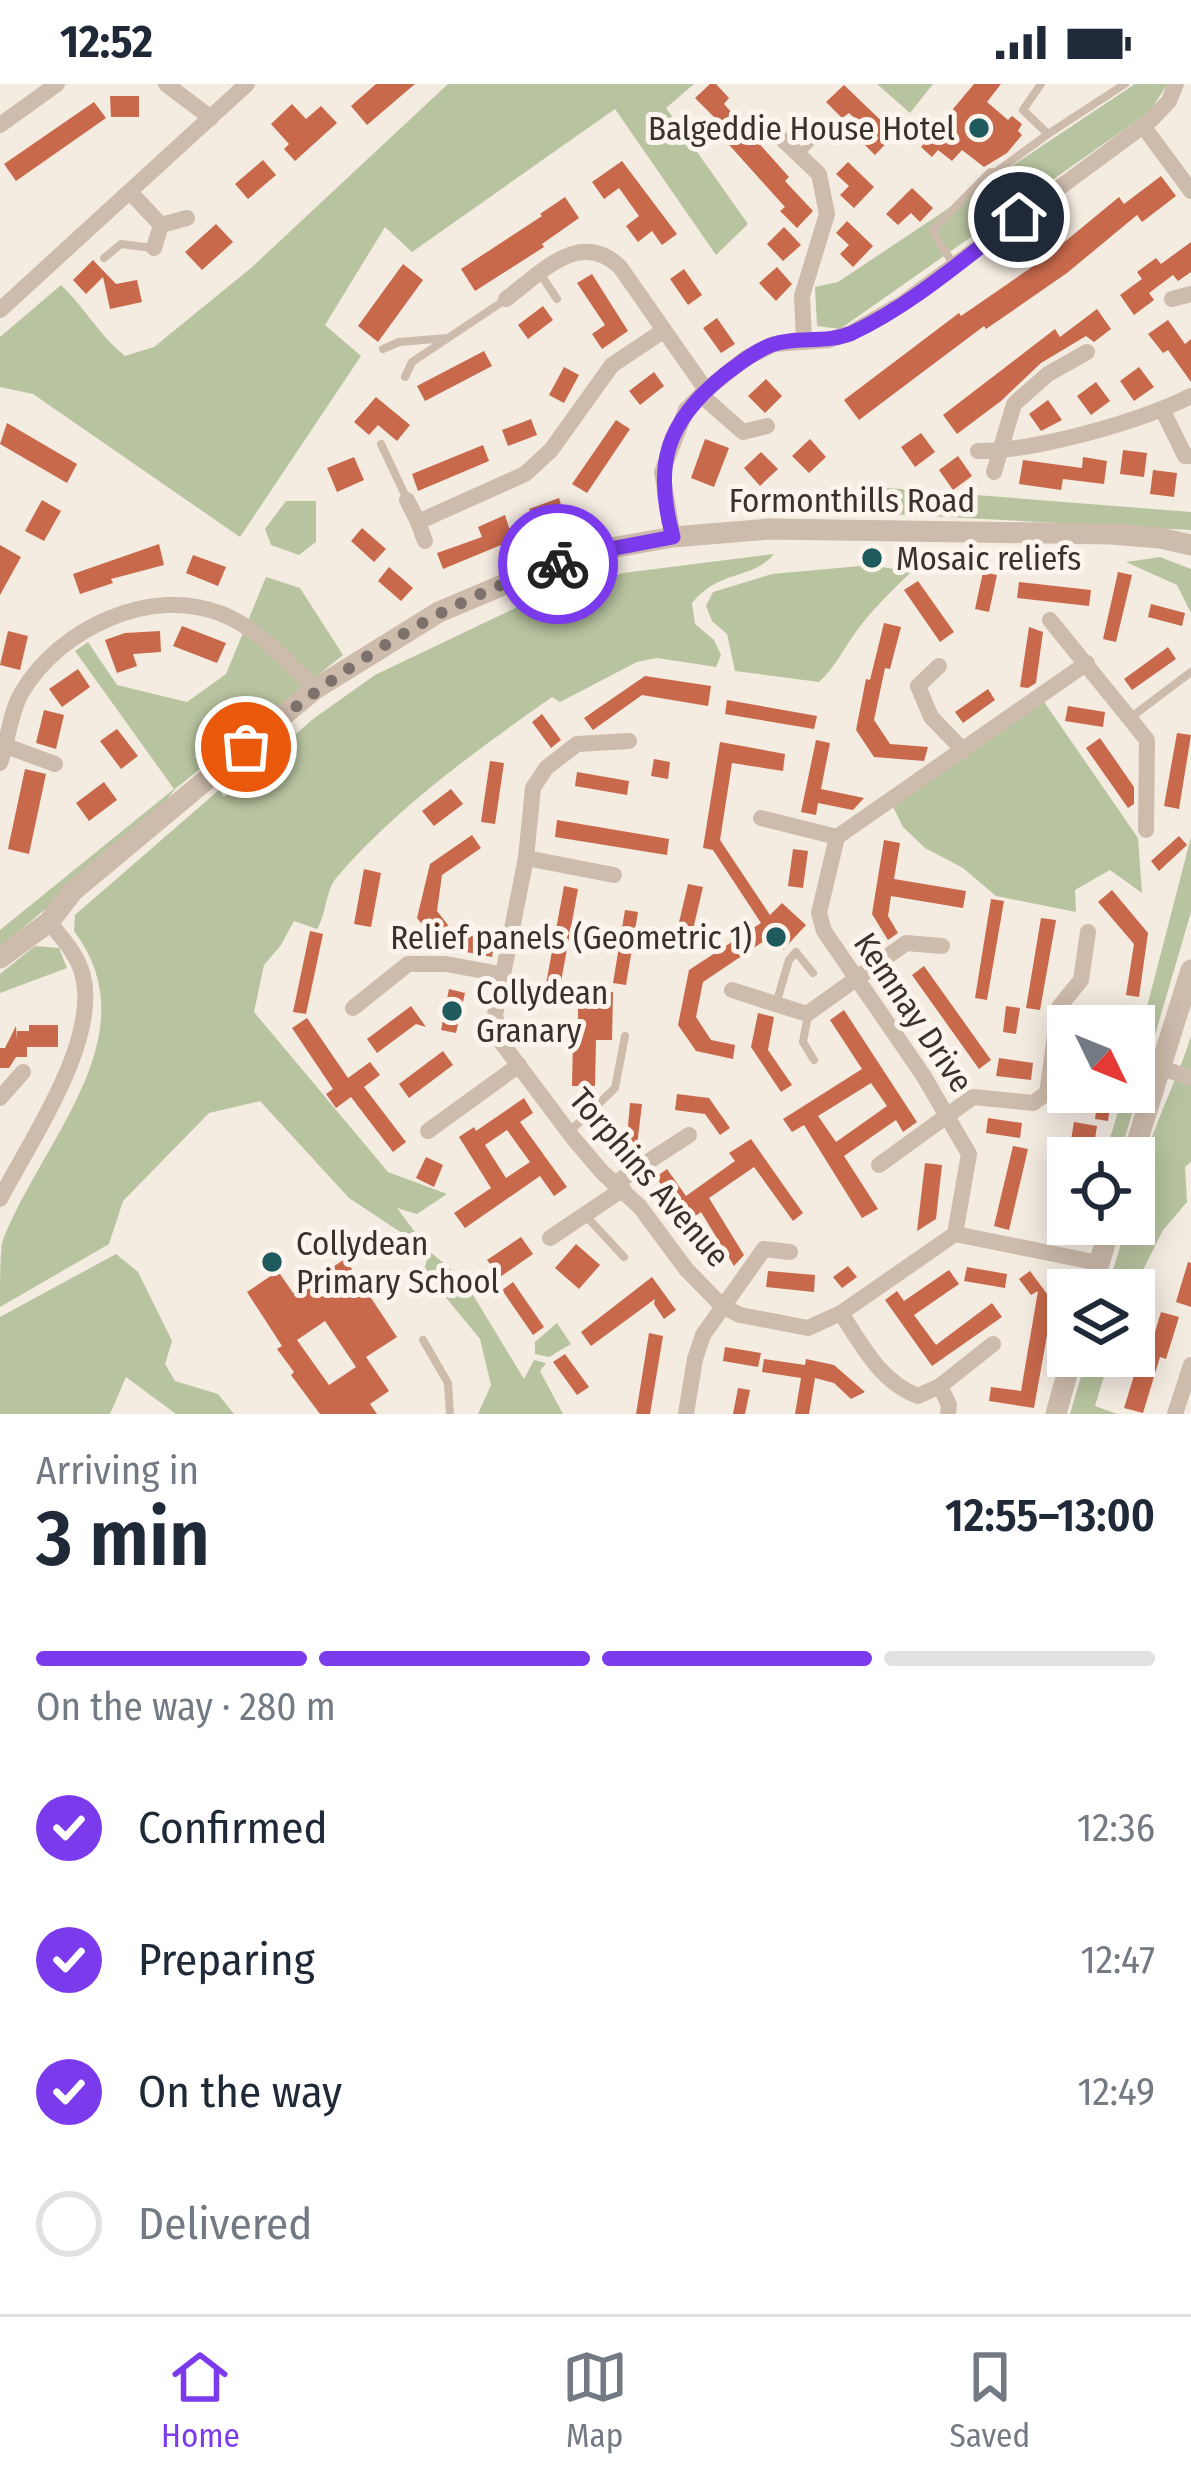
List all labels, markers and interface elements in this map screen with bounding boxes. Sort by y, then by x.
text: 12:52 [60,15,153,69]
place label: Balgeddie House Hotel [648,109,955,149]
marker: Balgeddie House Hotel [966,115,992,141]
pin [968,166,1070,268]
icon: home [986,184,1052,250]
street label: Formonthills Road [729,481,975,521]
courier [498,504,618,624]
icon: bike [525,531,591,597]
place label: Mosaic reliefs [896,539,1081,579]
marker: Mosaic reliefs [859,545,885,571]
pin [195,696,297,798]
icon: bag [213,714,279,780]
place label: Relief panels (Geometric 1) [390,918,752,958]
marker: Relief panels (Geometric 1) [763,924,789,950]
street label: Kemnay Drive [845,925,981,1100]
place label: Collydean Granary [476,973,608,1051]
marker: Collydean Granary [439,998,465,1024]
north arrow [1047,1005,1155,1113]
map controls [1047,1005,1155,1377]
street label: Torphins Avenue [561,1080,738,1275]
button: locate [1047,1137,1155,1245]
place label: Collydean Primary School [296,1224,500,1302]
marker: Collydean Primary School [259,1249,285,1275]
button: layers [1047,1269,1155,1377]
text: Arriving in [36,1448,199,1494]
text: 12:55–13:00 [945,1489,1155,1543]
text: 3 min [36,1492,210,1586]
text: On the way · 280 m [36,1684,336,1730]
icon: check [36,1795,102,1861]
text: Confirmed [138,1801,328,1855]
text: 12:36 [1077,1805,1155,1851]
icon: check [36,1927,102,1993]
text: Preparing [138,1933,315,1987]
text: 12:47 [1081,1937,1155,1983]
icon: check [36,2059,102,2125]
text: On the way [138,2065,342,2119]
text: 12:49 [1077,2069,1155,2115]
text: Delivered [138,2197,312,2251]
tab: Home [161,2344,240,2456]
tab: Map [562,2344,628,2456]
tab: Saved [950,2344,1030,2456]

